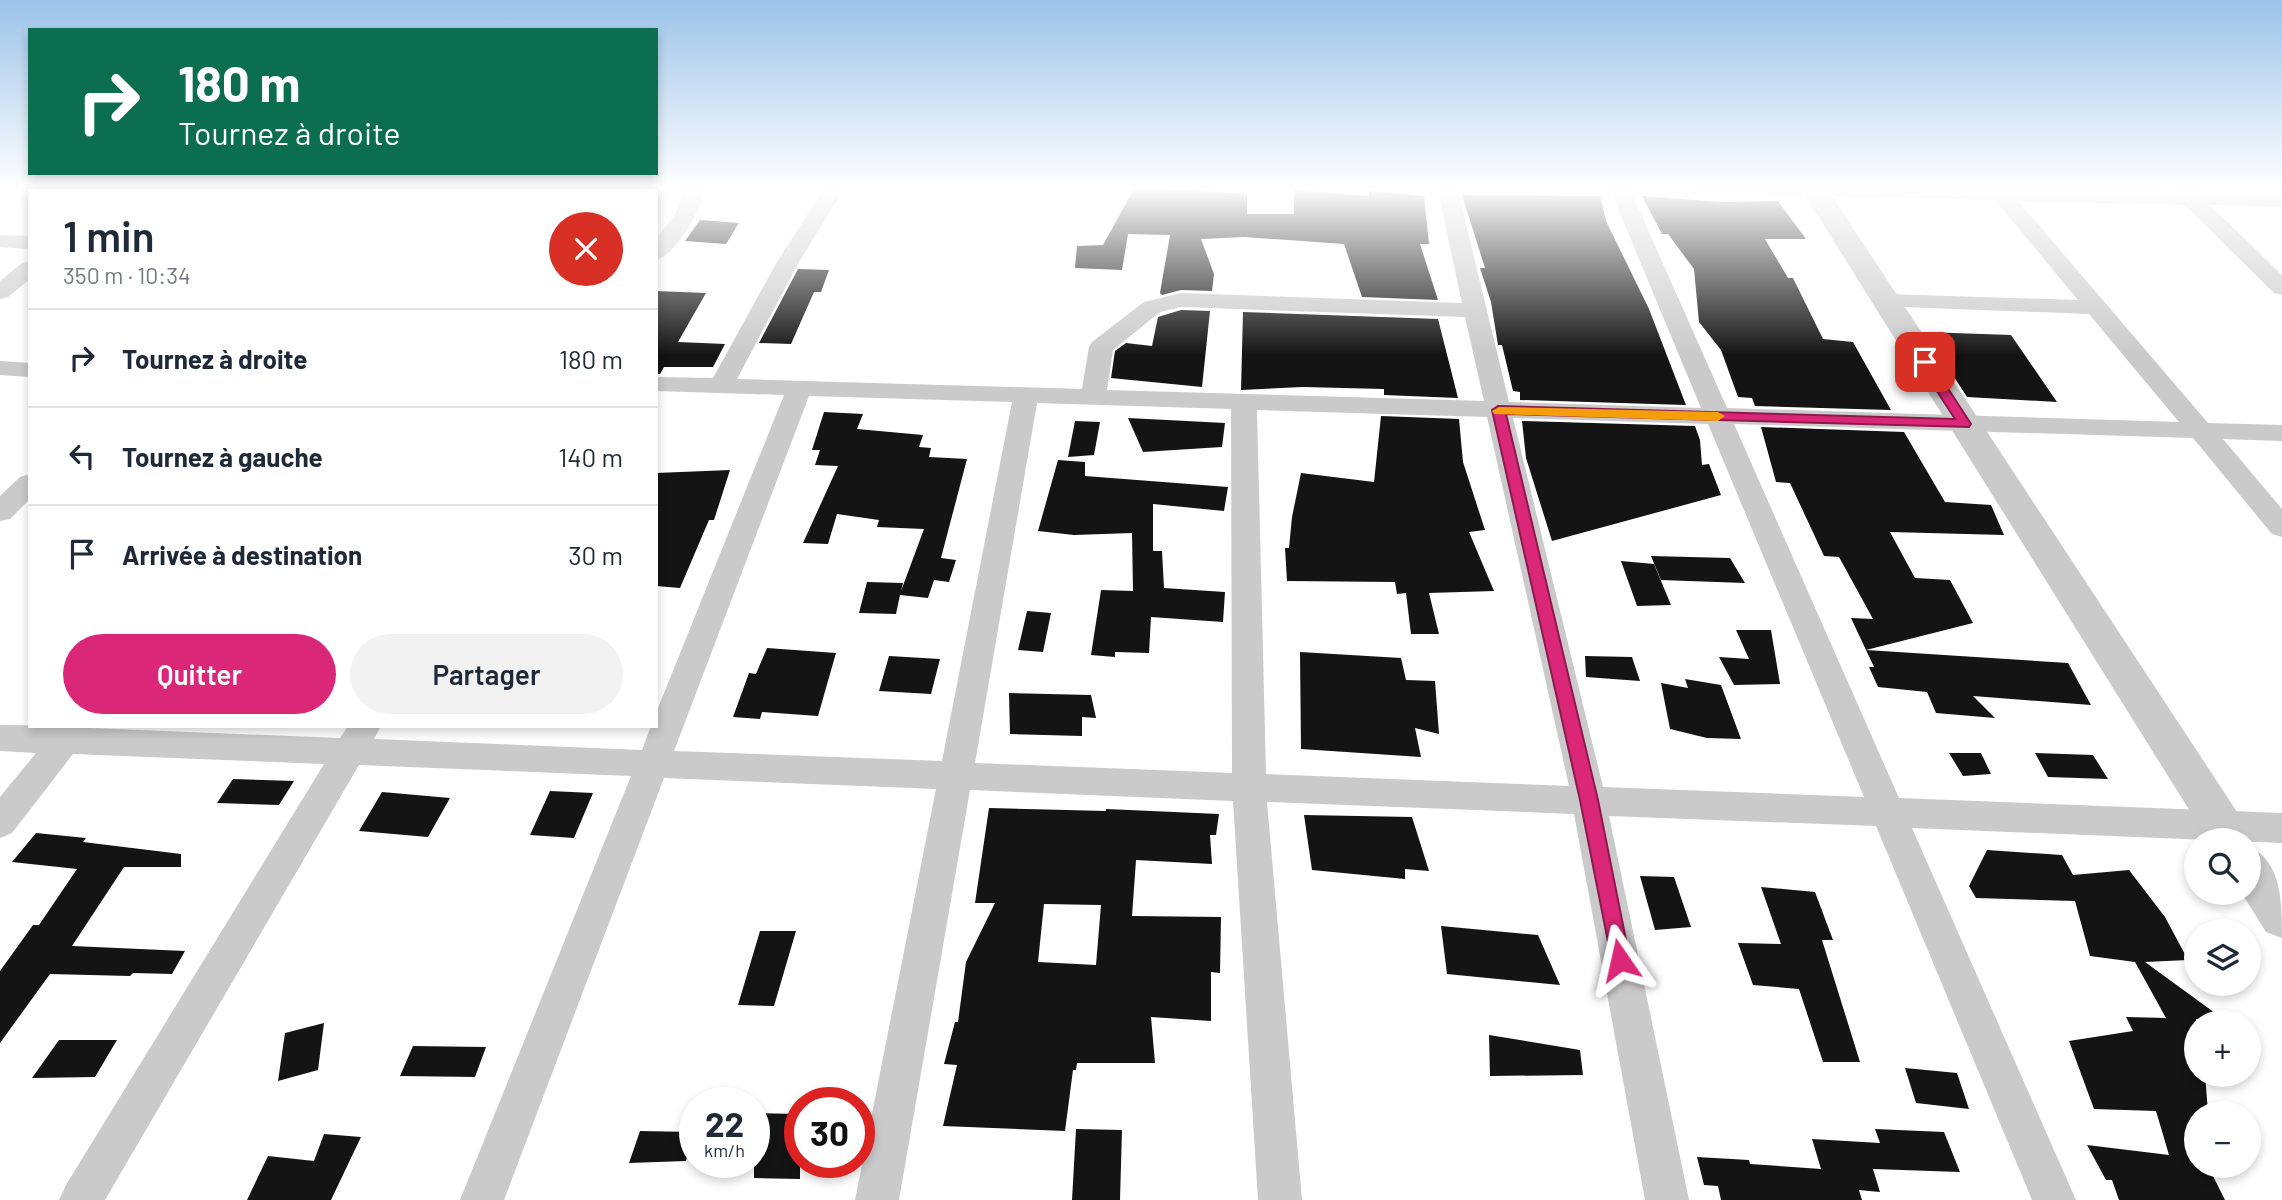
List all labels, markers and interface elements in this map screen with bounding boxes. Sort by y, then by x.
text: 180 m [178,53,301,112]
icon: right [63,56,154,147]
text: Tournez à droite [178,113,400,151]
text: 1 min [63,210,155,260]
button: close [549,212,623,286]
text: 350 m · 10:34 [63,261,191,289]
pin [1895,332,1955,392]
icon: right [63,339,101,377]
text: Tournez à droite [122,343,307,374]
text: 180 m [559,343,623,374]
icon: arrive [1906,343,1944,381]
icon: left [63,437,101,475]
text: Tournez à gauche [122,441,323,472]
text: 140 m [558,441,623,472]
icon: arrive [63,535,101,573]
text: Arrivée à destination [122,539,362,570]
text: 30 m [568,539,623,570]
button: Quitter [63,634,336,714]
button: Partager [350,634,623,714]
map controls [2184,828,2261,1178]
button: search [2184,828,2261,905]
button: layers [2184,919,2261,996]
position arrow [1583,923,1657,997]
button: + [2184,1010,2261,1087]
speed limit sign: 30 [784,1087,875,1178]
button: − [2184,1101,2261,1178]
text: 22 [705,1102,744,1144]
text: km/h [704,1139,745,1161]

